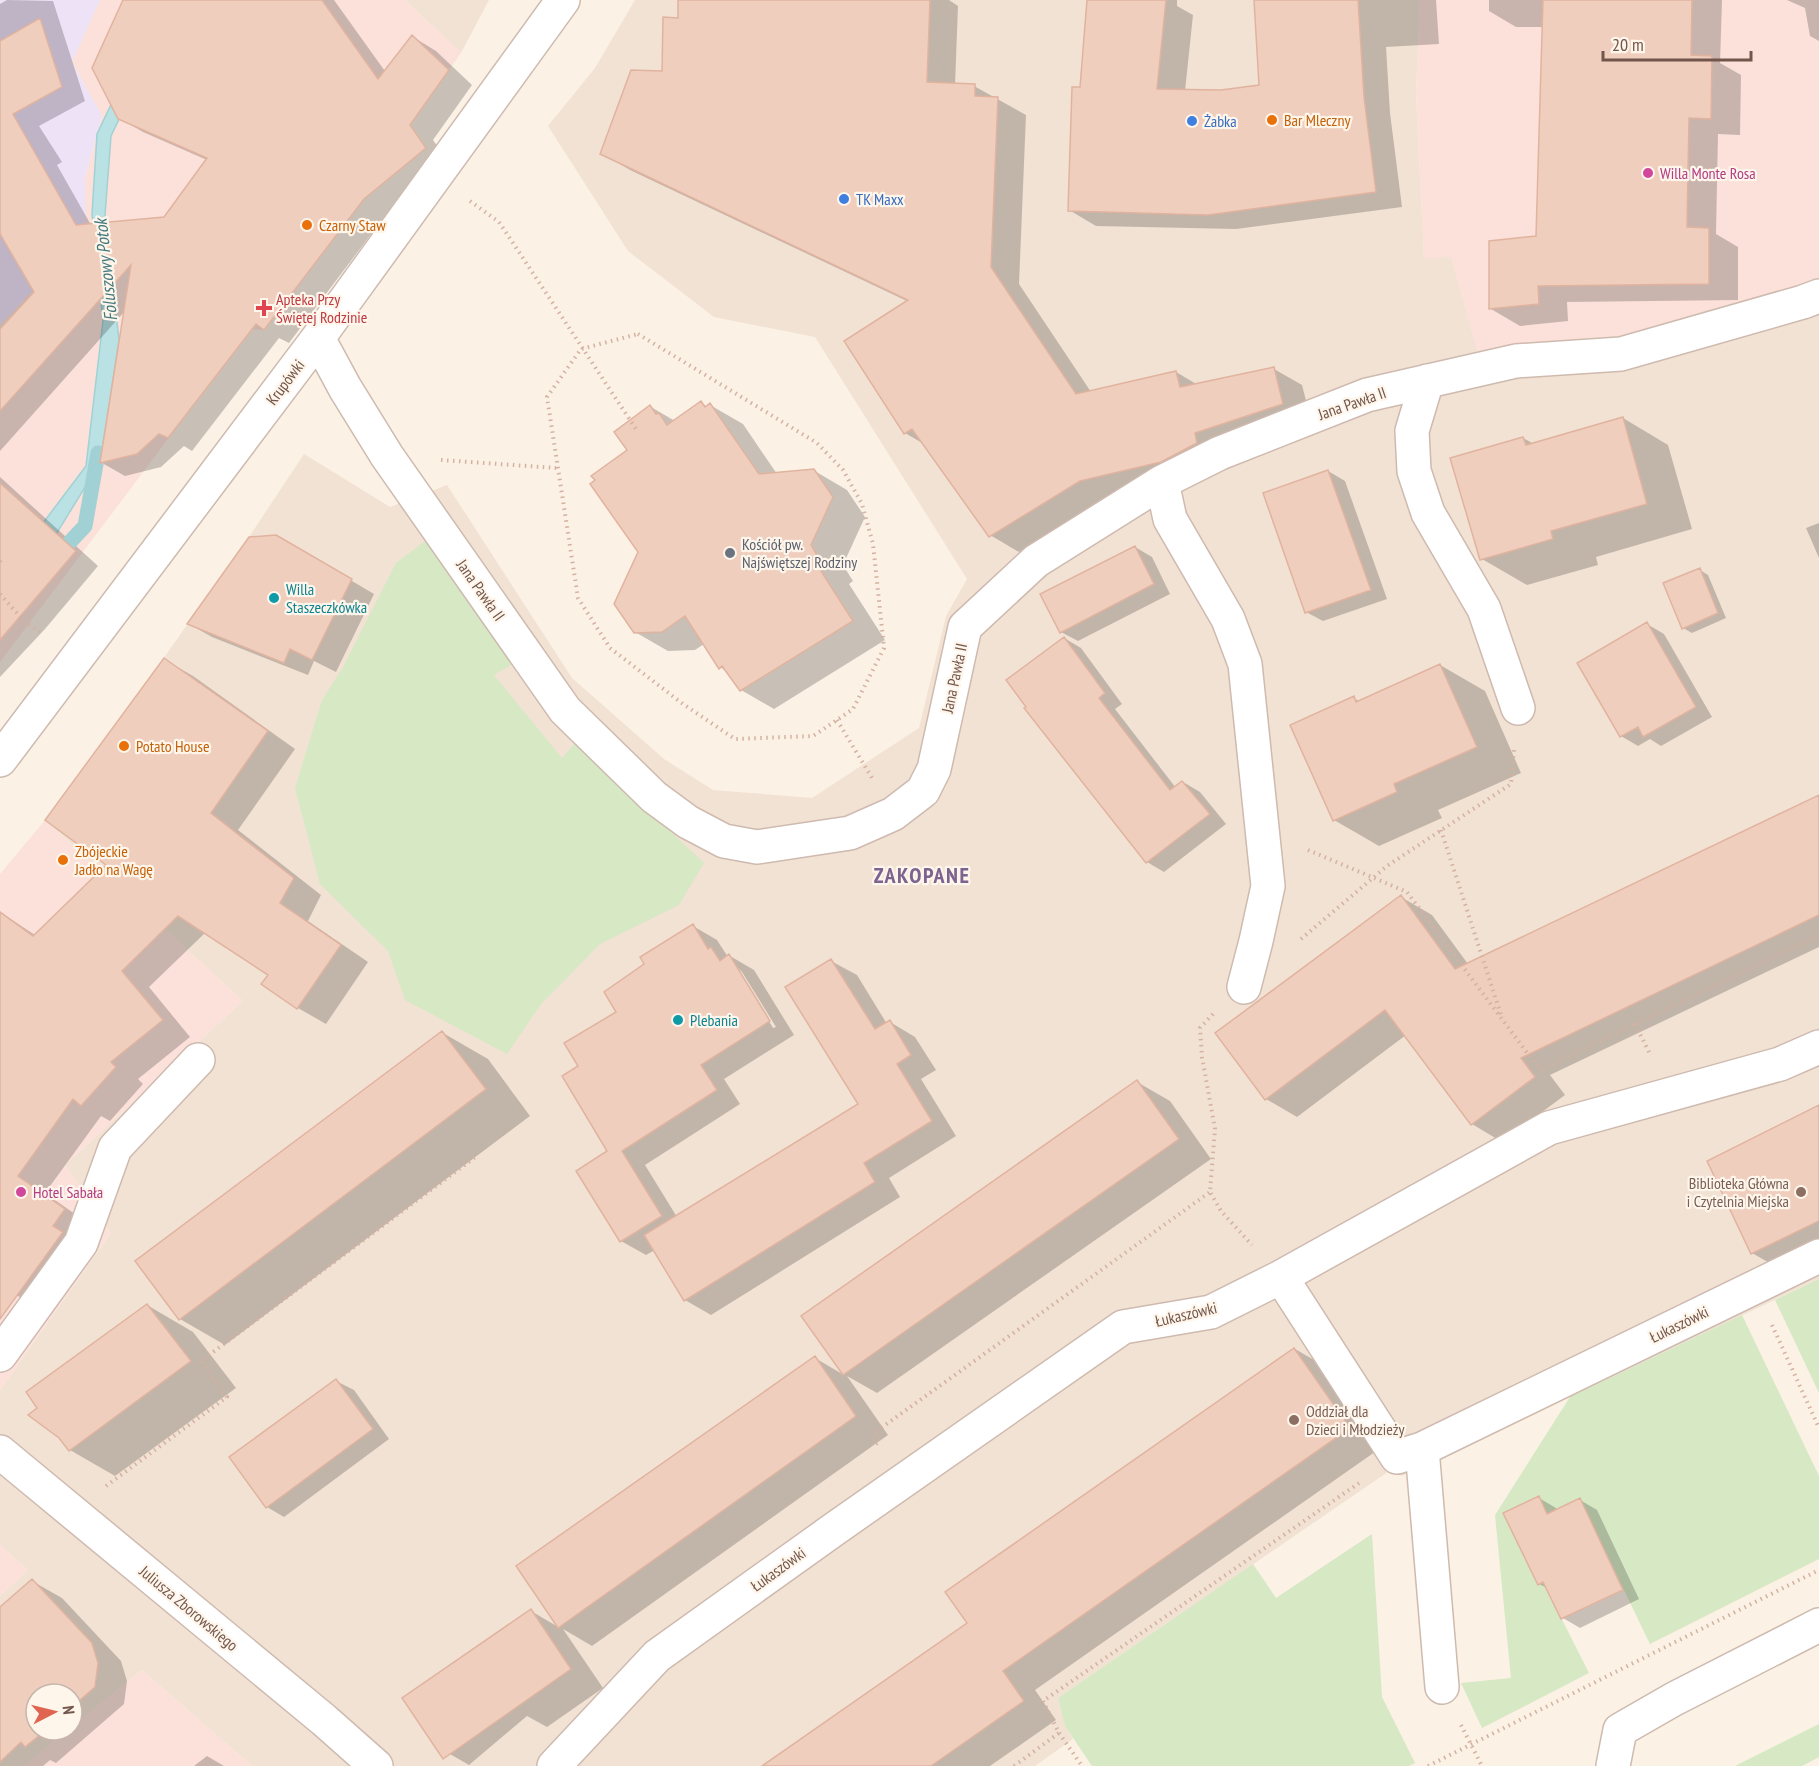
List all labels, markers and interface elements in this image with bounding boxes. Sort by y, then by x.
scale bar [1603,24,1752,62]
text: 20 m [1612,33,1644,56]
place label: Bar Mleczny [1284,110,1350,130]
place label: Żabka [1204,111,1237,131]
marker: Bar Mleczny [1265,113,1279,127]
marker: Żabka [1185,114,1199,128]
place label: Willa Monte Rosa [1660,163,1756,183]
marker: Willa Monte Rosa [1641,166,1655,180]
place label: TK Maxx [856,189,904,209]
marker: TK Maxx [837,192,851,206]
place label: Czarny Staw [319,215,386,235]
water label: Foluszowy Potok [88,216,122,322]
marker: Czarny Staw [300,218,314,232]
place label: Apteka Przy Świętej Rodzinie [276,289,367,327]
marker: Apteka Przy Świętej Rodzinie [257,301,271,315]
street label: Krupówki [261,355,309,409]
street label: Jana Pawła II [1314,382,1389,424]
place label: Kościół pw. Najświętszej Rodziny [742,534,857,572]
marker: Kościół pw. Najświętszej Rodziny [723,546,737,560]
street label: Jana Pawła II [452,554,509,625]
place label: Willa Staszeczkówka [286,579,367,617]
marker: Willa Staszeczkówka [267,591,281,605]
street label: Jana Pawła II [937,641,971,716]
place label: Potato House [136,736,210,756]
marker: Potato House [117,739,131,753]
place label: Zbójeckie Jadło na Wagę [74,841,153,879]
marker: Zbójeckie Jadło na Wagę [56,853,70,867]
district label: ZAKOPANE [874,861,970,889]
place label: Plebania [690,1010,738,1030]
marker: Plebania [671,1013,685,1027]
place label: Biblioteka Główna i Czytelnia Miejska [1687,1173,1789,1211]
place label: Hotel Sabała [33,1182,103,1202]
marker: Hotel Sabała [14,1185,28,1199]
marker: Biblioteka Główna i Czytelnia Miejska [1794,1185,1808,1199]
street label: Łukaszówki [1153,1297,1219,1331]
street label: Łukaszówki [1646,1301,1712,1347]
place label: Oddział dla Dzieci i Młodzieży [1306,1401,1404,1439]
marker: Oddział dla Dzieci i Młodzieży [1287,1413,1301,1427]
street label: Łukaszówki [747,1542,809,1596]
street label: Juliusza Zborowskiego [135,1560,242,1655]
north arrow [24,1682,84,1742]
text: N [58,1705,79,1716]

